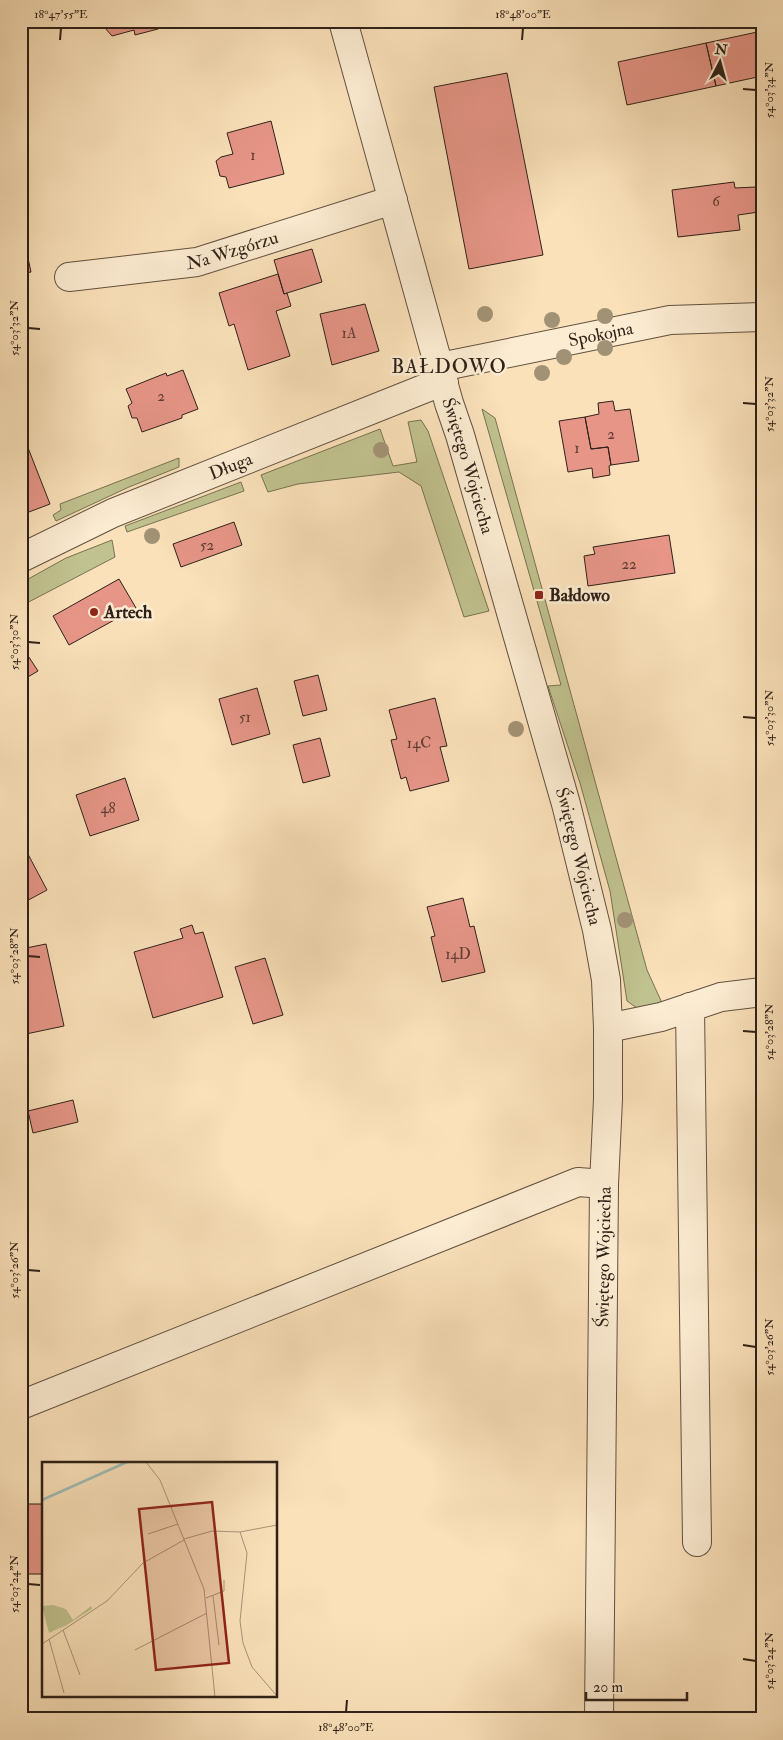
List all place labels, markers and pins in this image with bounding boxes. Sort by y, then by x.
place label: Bałdowo [549,584,610,607]
marker: Bałdowo [533,589,545,601]
place label: Artech [103,601,153,624]
marker: Artech [88,606,100,618]

